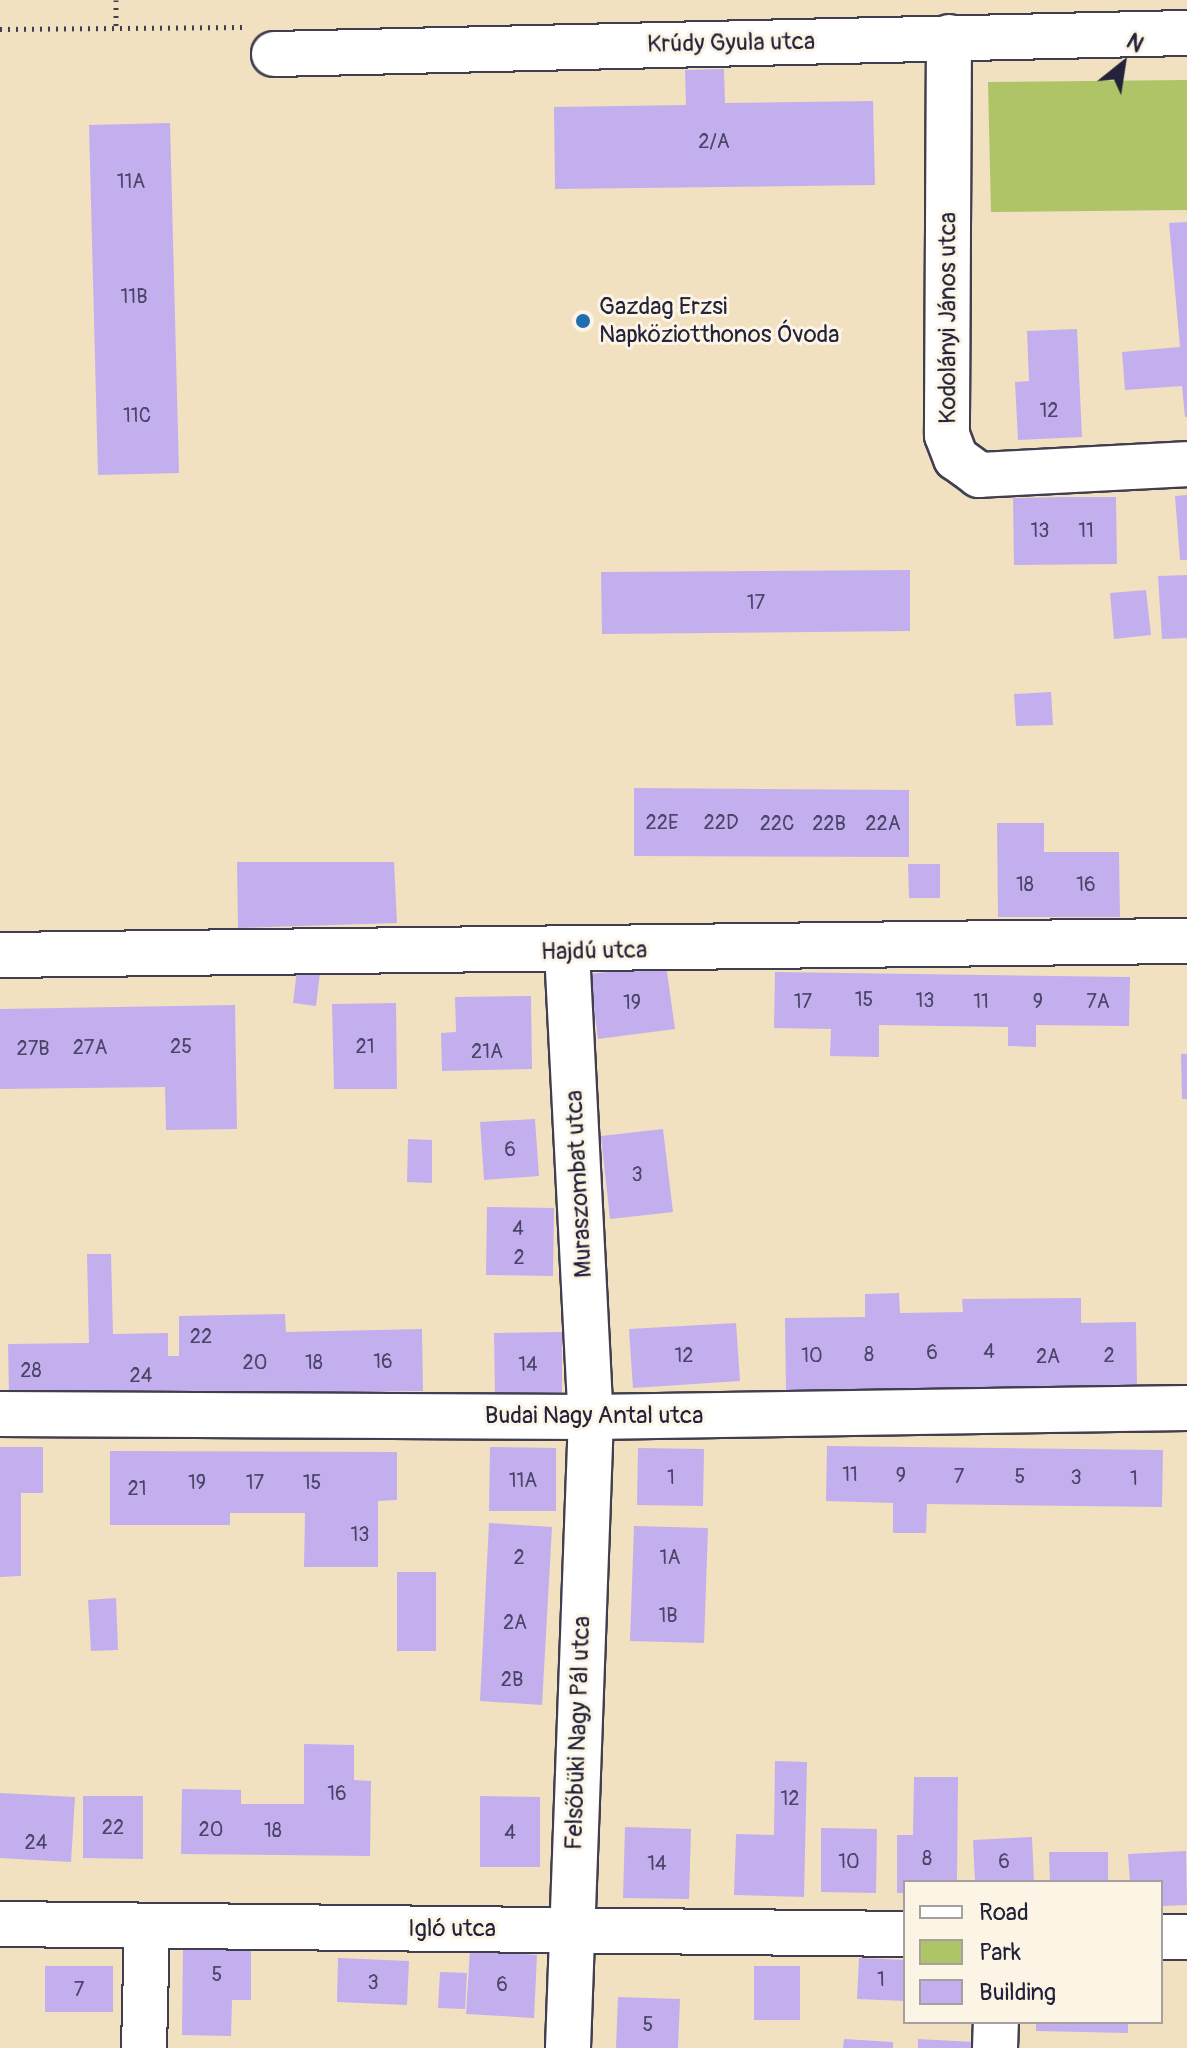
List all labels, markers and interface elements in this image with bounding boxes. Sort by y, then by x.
north arrow [1083,24,1163,104]
street label: Krúdy Gyula utca [647,27,815,59]
text: N [1122,27,1148,59]
house number: 2/A [698,129,730,153]
house number: 11A [117,169,145,193]
street label: Kodolányi János utca [934,212,962,424]
house number: 11B [121,284,147,308]
place label: Gazdag Erzsi Napköziotthonos Óvoda [599,293,839,349]
marker: Gazdag Erzsi Napköziotthonos Óvoda [574,312,592,330]
house number: 12 [1040,398,1058,422]
house number: 11C [123,403,151,427]
house number: 13 [1031,518,1049,542]
house number: 11 [1078,518,1094,542]
house number: 17 [747,590,765,614]
house number: 22E [646,810,678,834]
house number: 22D [704,810,738,834]
house number: 22C [760,811,794,835]
house number: 22B [812,811,846,835]
house number: 22A [865,811,901,835]
house number: 18 [1016,872,1034,896]
house number: 16 [1076,872,1096,896]
street label: Hajdú utca [541,936,647,966]
house number: 15 [855,987,873,1011]
house number: 13 [916,988,934,1012]
house number: 17 [794,989,812,1013]
house number: 11 [973,989,989,1013]
house number: 9 [1033,989,1043,1013]
house number: 7A [1086,989,1110,1013]
house number: 19 [623,990,641,1014]
house number: 25 [170,1034,192,1058]
house number: 21 [356,1034,374,1058]
house number: 27A [73,1035,107,1059]
house number: 27B [16,1036,50,1060]
house number: 21A [471,1039,503,1063]
street label: Muraszombat utca [560,1089,598,1279]
house number: 6 [504,1137,516,1161]
house number: 3 [631,1162,643,1186]
house number: 4 [512,1216,524,1240]
house number: 2 [513,1245,525,1269]
house number: 22 [190,1324,212,1348]
house number: 4 [983,1339,995,1363]
house number: 6 [926,1340,938,1364]
house number: 8 [864,1342,874,1366]
house number: 12 [675,1343,693,1367]
house number: 10 [801,1343,823,1367]
house number: 2 [1103,1343,1115,1367]
house number: 2A [1036,1344,1060,1368]
house number: 16 [373,1349,393,1373]
house number: 20 [243,1350,267,1374]
house number: 18 [305,1350,323,1374]
house number: 14 [518,1352,538,1376]
house number: 28 [20,1358,42,1382]
house number: 24 [130,1363,152,1387]
street label: Budai Nagy Antal utca [485,1402,703,1430]
house number: 11 [842,1462,858,1486]
house number: 9 [896,1463,906,1487]
house number: 7 [954,1464,964,1488]
house number: 5 [1015,1464,1025,1488]
house number: 1 [667,1465,675,1489]
house number: 3 [1070,1465,1082,1489]
house number: 1 [1130,1466,1138,1490]
house number: 11A [509,1468,537,1492]
house number: 19 [188,1470,206,1494]
house number: 17 [246,1470,264,1494]
house number: 15 [303,1470,321,1494]
house number: 21 [128,1476,146,1500]
house number: 13 [351,1522,369,1546]
house number: 2 [513,1545,525,1569]
house number: 1A [660,1545,680,1569]
house number: 1B [658,1603,678,1627]
house number: 2A [503,1610,527,1634]
street label: Felsőbüki Nagy Pál utca [560,1615,596,1851]
house number: 2B [501,1667,523,1691]
house number: 16 [327,1781,347,1805]
house number: 12 [781,1786,799,1810]
house number: 22 [102,1815,124,1839]
house number: 20 [199,1817,223,1841]
house number: 18 [264,1818,282,1842]
house number: 4 [504,1820,516,1844]
house number: 24 [25,1830,47,1854]
house number: 8 [922,1846,932,1870]
house number: 10 [838,1849,860,1873]
house number: 6 [998,1849,1010,1873]
house number: 14 [647,1851,667,1875]
legend [903,1880,1163,2024]
text: Road [979,1898,1029,1927]
street label: Igló utca [408,1915,496,1943]
text: Park [979,1938,1021,1967]
house number: 5 [212,1962,222,1986]
house number: 1 [877,1967,885,1991]
house number: 3 [367,1970,379,1994]
house number: 6 [496,1972,508,1996]
house number: 7 [74,1977,84,2001]
text: Building [979,1978,1056,2007]
house number: 5 [643,2012,653,2036]

